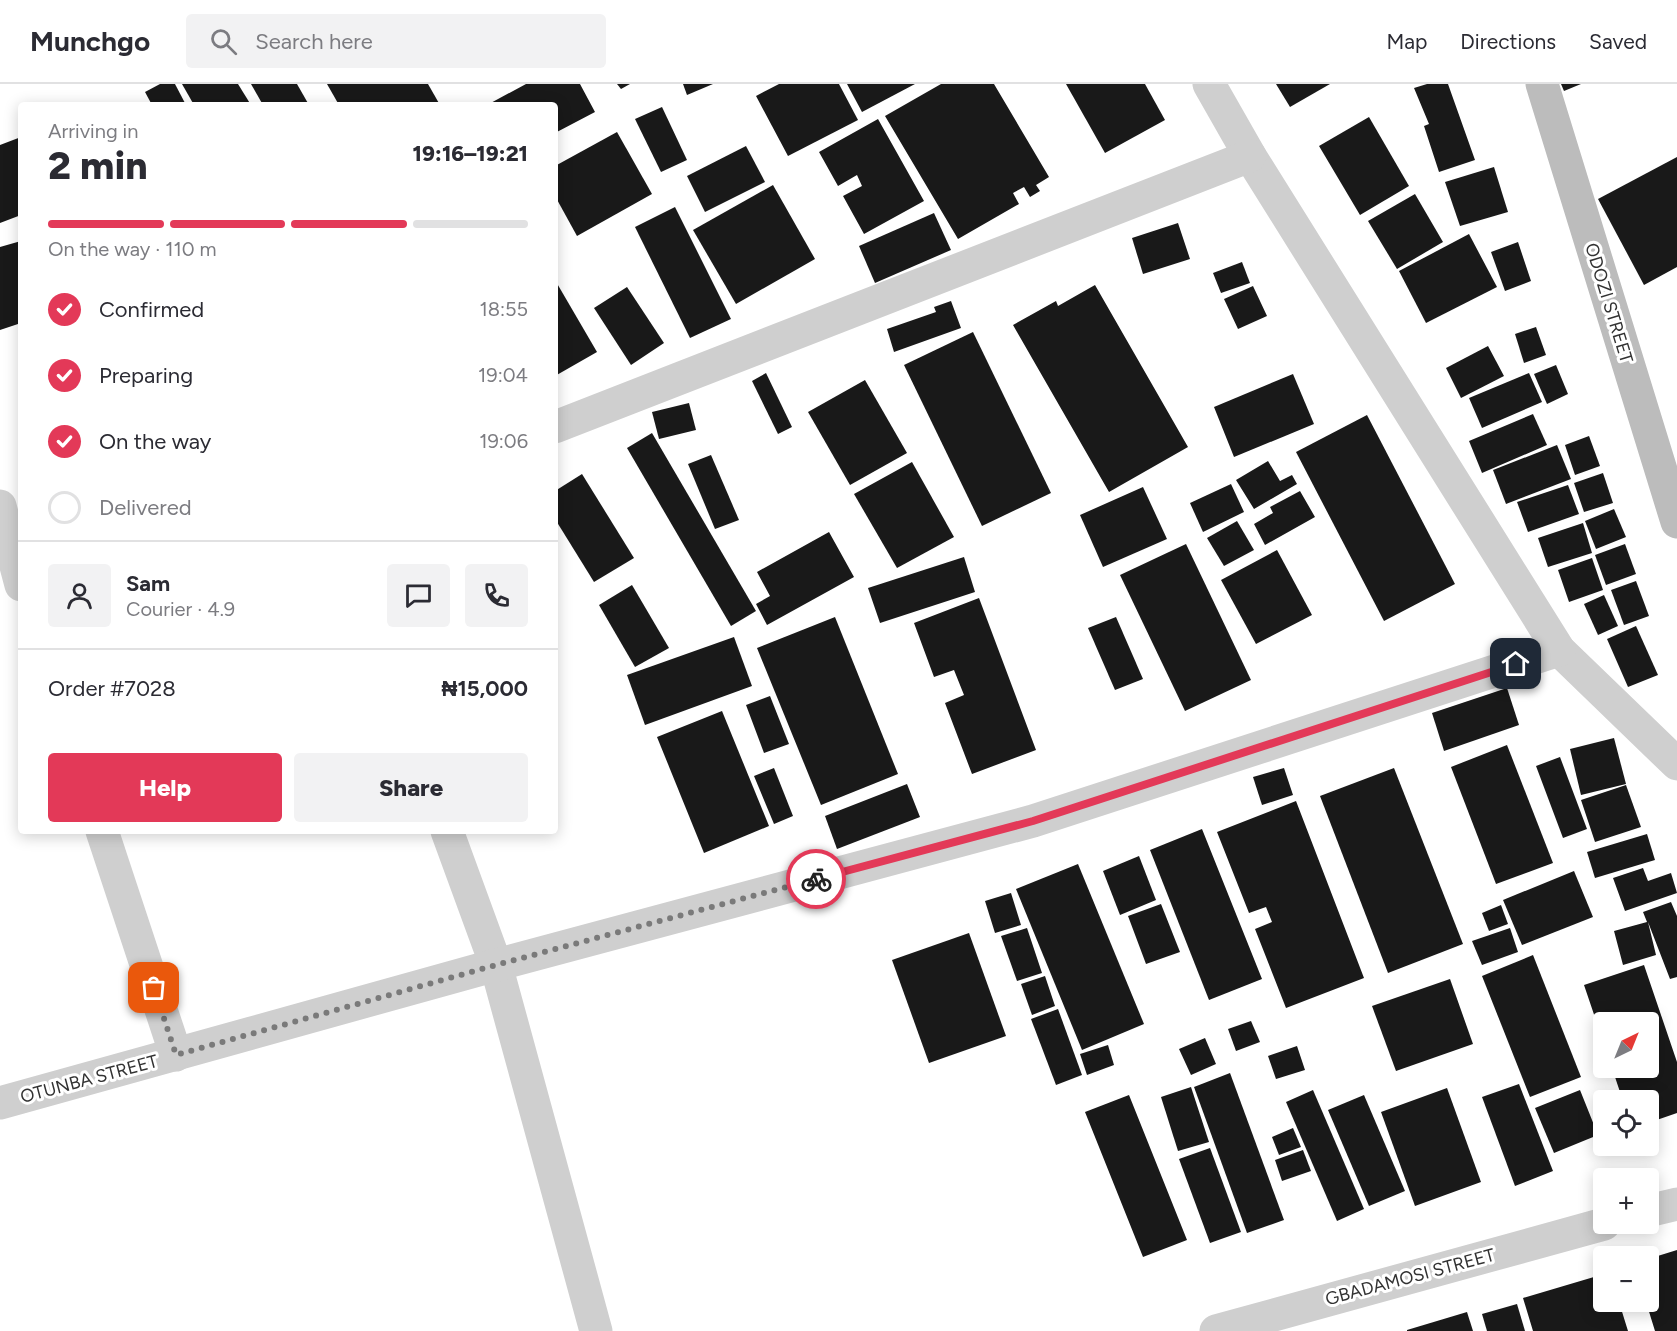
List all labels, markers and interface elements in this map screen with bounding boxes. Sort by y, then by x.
search box [186,14,606,68]
text: Munchgo [30,24,150,58]
icon: search [207,25,240,58]
text: Search here [255,28,373,55]
text: Map [1386,29,1427,54]
text: Directions [1460,29,1556,54]
text: Saved [1589,29,1647,54]
text: Arriving in [48,119,138,143]
text: 19:16–19:21 [413,140,528,167]
text: 2 min [48,142,148,189]
text: On the way · 110 m [48,237,216,261]
street label: ODOZI STREET [1580,240,1638,366]
icon: check [48,293,81,326]
text: Confirmed [99,296,204,323]
text: 18:55 [479,297,528,321]
icon: check [48,359,81,392]
text: Preparing [99,362,193,389]
text: 19:04 [478,363,528,387]
icon: check [48,425,81,458]
text: On the way [99,428,211,455]
text: 19:06 [479,429,528,453]
text: Delivered [99,494,192,521]
button: person [48,564,111,627]
button: chat [387,564,450,627]
button: phone [465,564,528,627]
text: Sam [126,570,170,597]
text: Courier · 4.9 [126,597,235,621]
pin [1490,638,1541,689]
icon: home [1499,647,1532,680]
text: Order #7028 [48,675,176,702]
text: ₦15,000 [442,675,528,702]
button: Help [48,753,282,822]
button: Share [294,753,528,822]
courier [786,849,846,909]
icon: bike [800,863,833,896]
pin [128,962,179,1013]
icon: bag [137,971,170,1004]
north arrow [1593,1012,1659,1078]
map controls [1593,1012,1659,1312]
street label: OTUNBA STREET [18,1050,160,1108]
button: locate [1593,1090,1659,1156]
button: + [1593,1168,1659,1234]
street label: GBADAMOSI STREET [1323,1244,1497,1310]
button: − [1593,1246,1659,1312]

